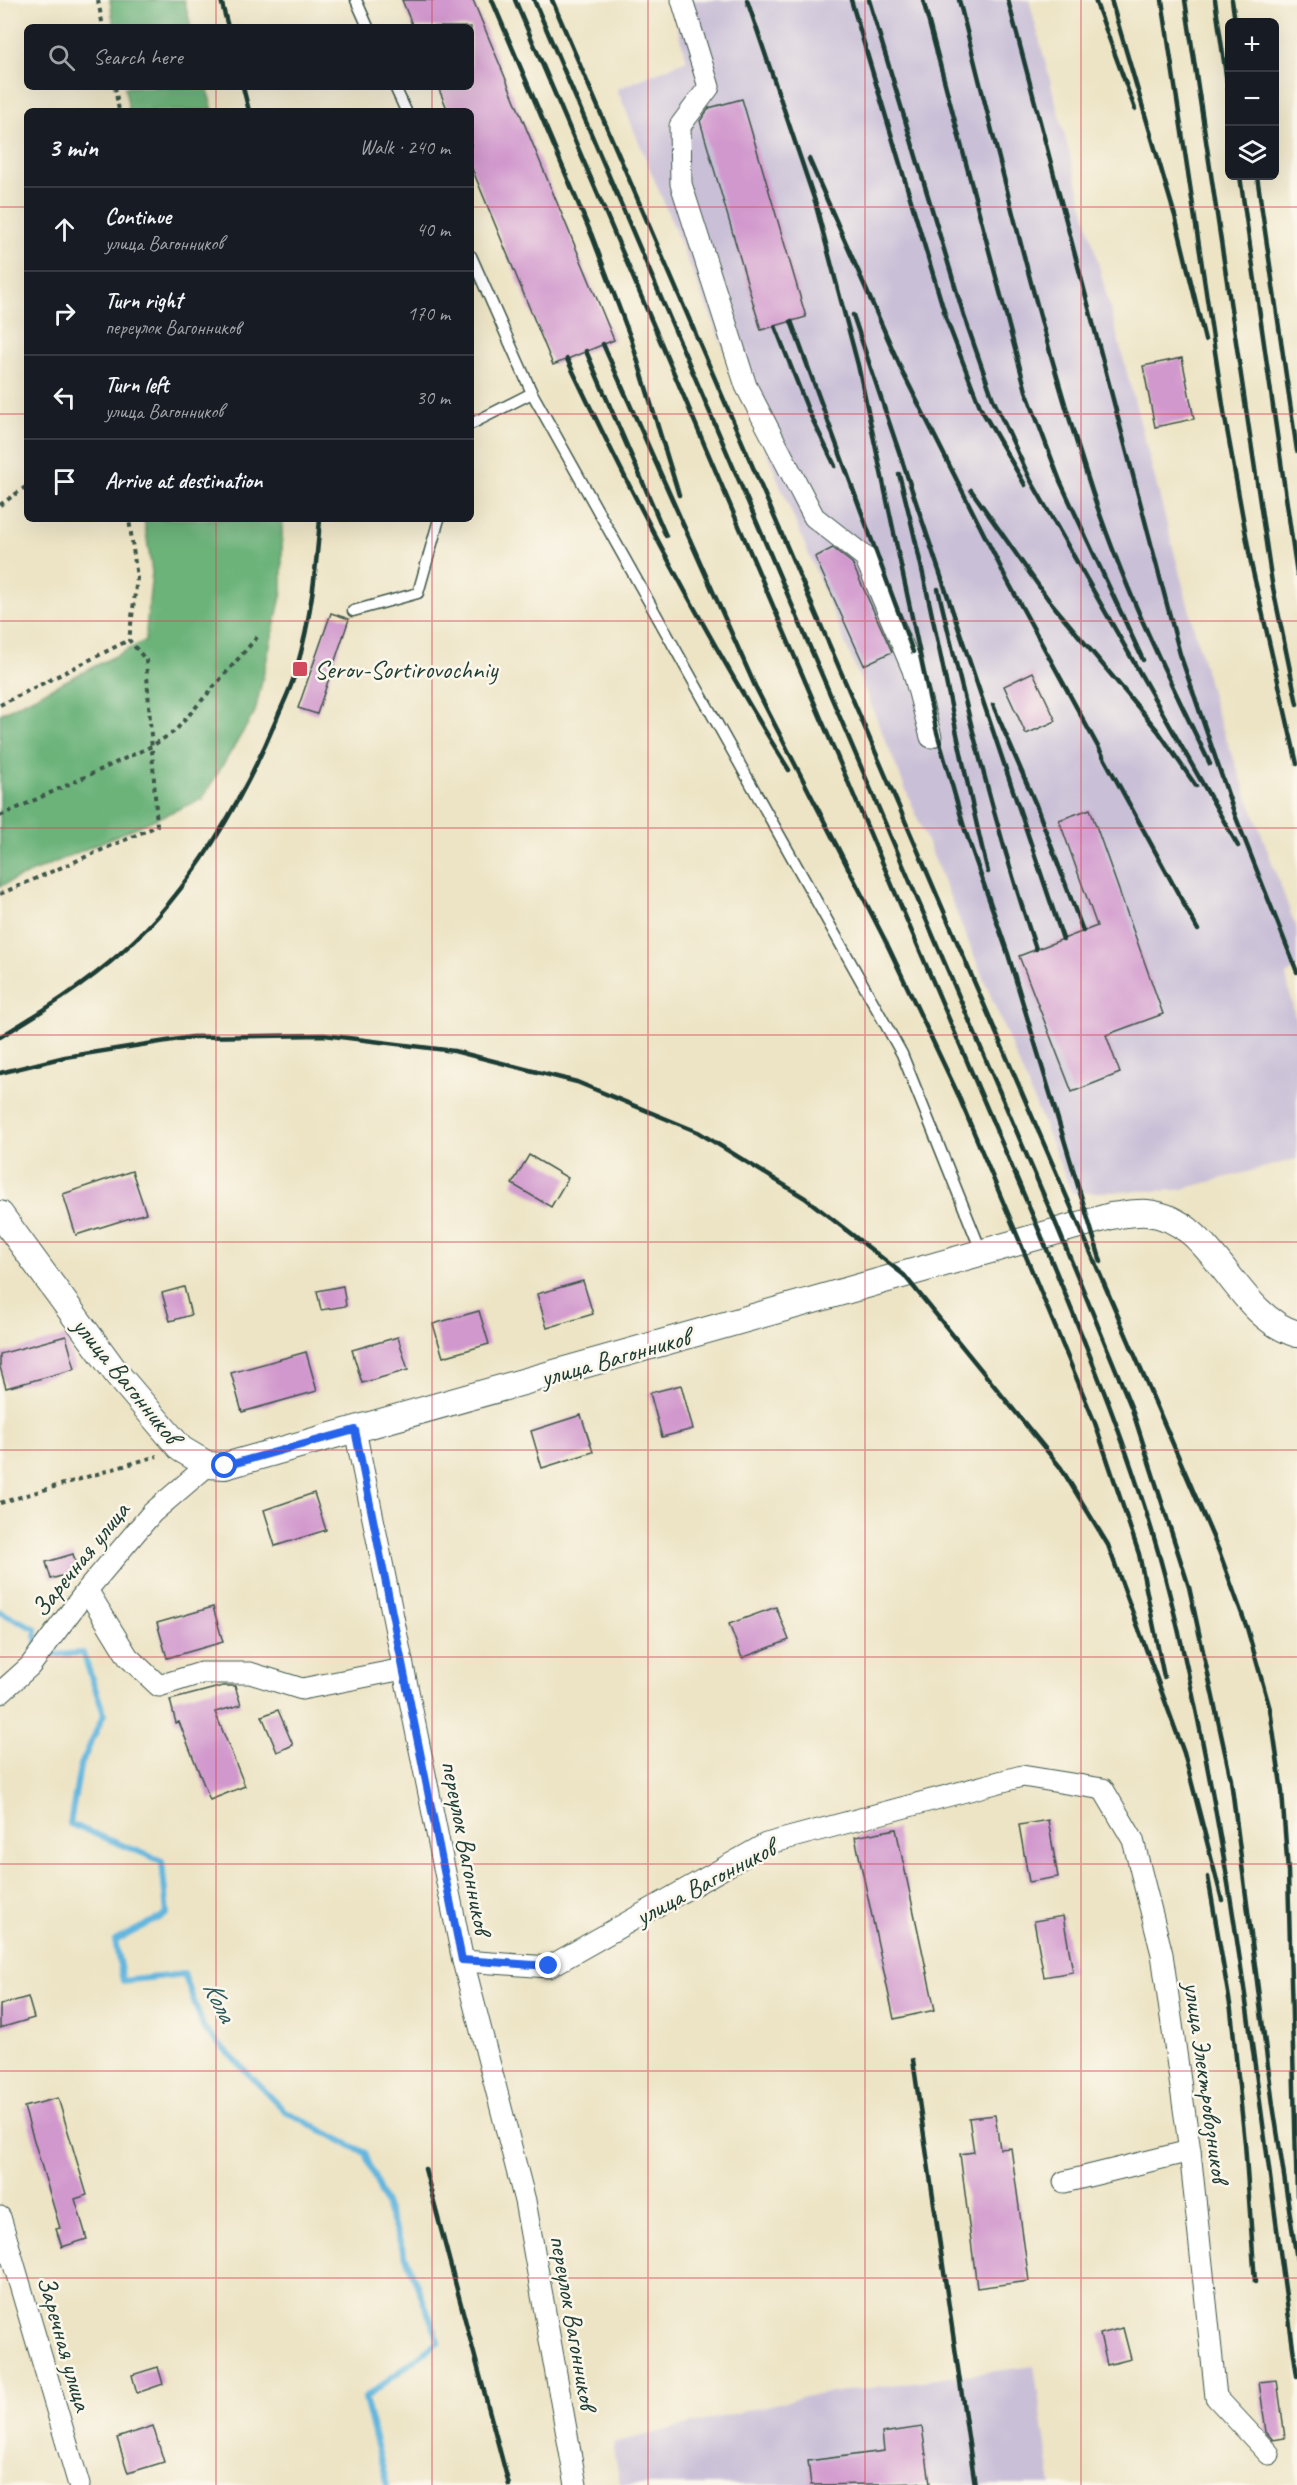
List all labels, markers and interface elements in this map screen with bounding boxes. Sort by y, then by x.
map controls [1225,18,1279,180]
button: + [1225,18,1279,72]
search box [24,24,474,90]
icon: search [45,41,78,74]
text: Search here [93,43,183,71]
button: − [1225,72,1279,126]
button: layers [1225,126,1279,180]
text: 3 min [48,131,98,164]
text: Walk · 240 m [360,135,450,160]
text: Continue [105,203,171,231]
icon: ahead [48,213,81,246]
text: 40 m [416,217,450,242]
text: улица Вагонников [105,231,223,256]
text: Turn right [105,287,182,315]
icon: right [48,297,81,330]
text: 170 m [407,301,450,326]
text: переулок Вагонников [105,315,241,340]
text: Turn left [105,371,169,399]
icon: left [48,381,81,414]
text: 30 m [416,385,450,410]
text: улица Вагонников [105,399,223,424]
icon: arrive [48,465,81,498]
text: Arrive at destination [105,467,262,495]
place label: Serov-Sortirovochniy [314,653,499,686]
marker: Serov-Sortirovochniy [291,660,309,678]
street label: улица Вагонников [64,1309,192,1455]
street label: улица Вагонников [535,1319,700,1395]
route start [211,1452,237,1478]
street label: Заречная улица [24,1494,138,1624]
street label: переулок Вагонников [433,1757,500,1942]
street label: улица Вагонников [628,1829,786,1934]
route end [535,1952,561,1978]
water label: Кола [196,1975,245,2029]
street label: улица Электровозников [1176,1978,1238,2189]
street label: переулок Вагонников [542,2232,606,2417]
street label: Заречная улица [29,2272,100,2416]

